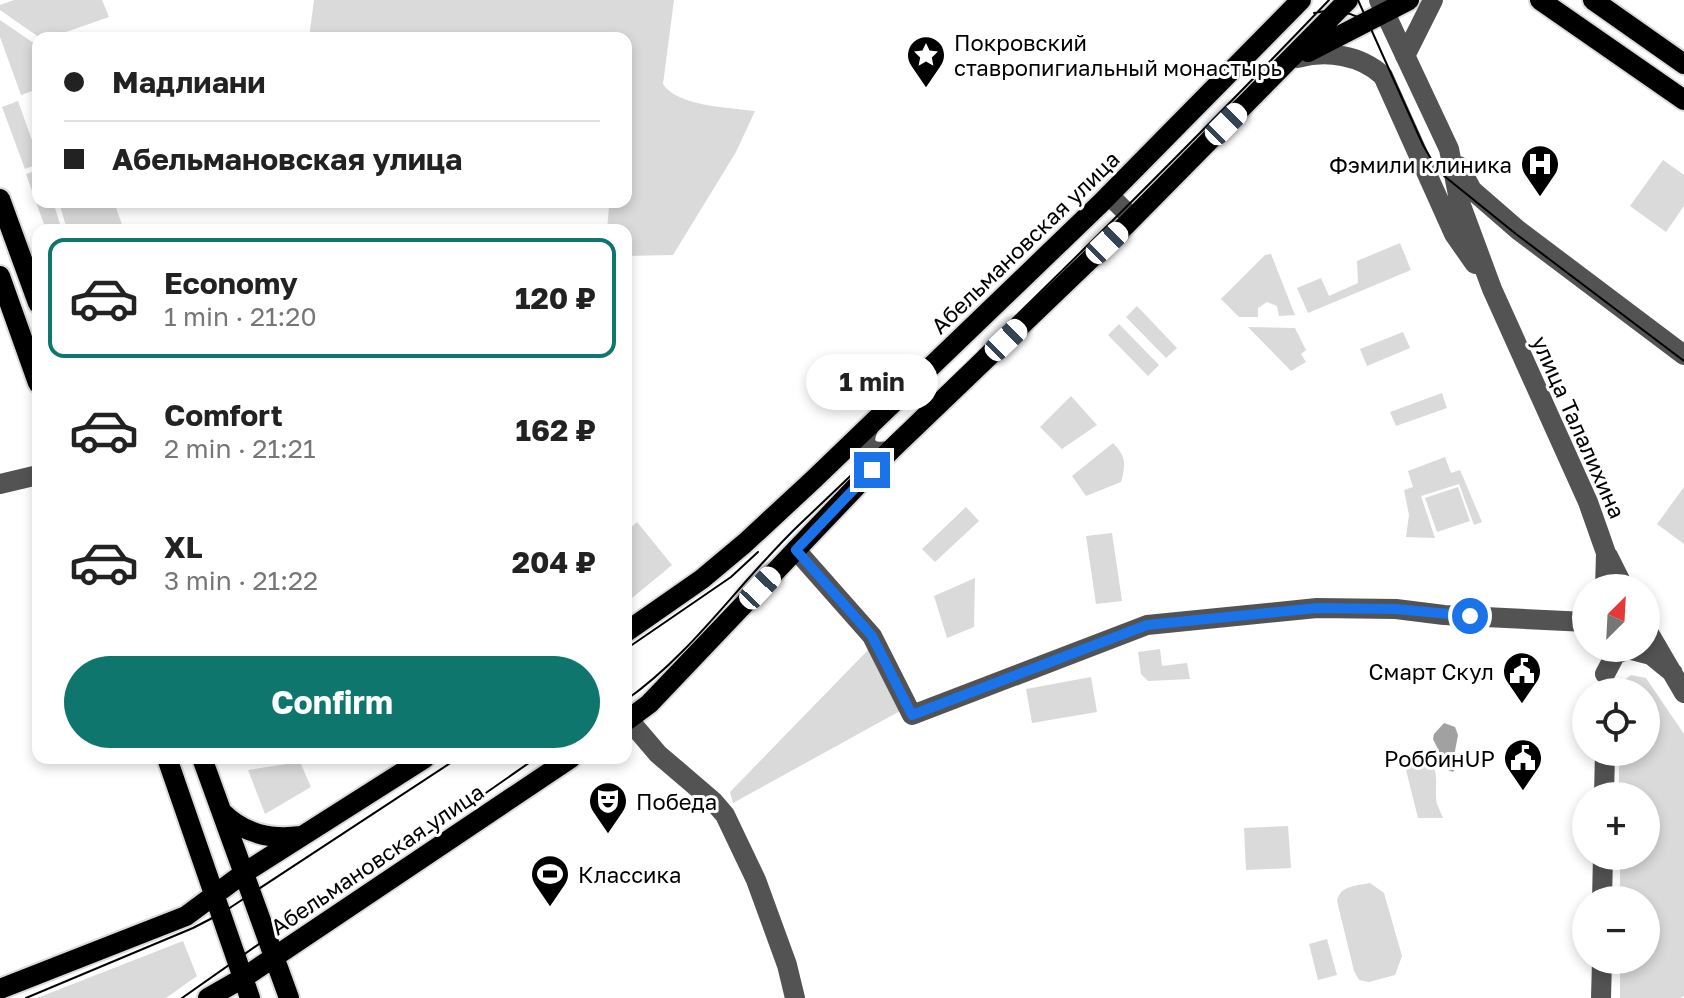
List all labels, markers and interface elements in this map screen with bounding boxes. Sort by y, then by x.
place label: Покровский ставропигиальный монастырь [954,29,1282,81]
place icon: Покровский ставропигиальный монастырь [905,34,947,89]
text: Мадлиани [112,64,266,100]
car [1201,99,1251,149]
text: Абельмановская улица [112,141,463,177]
hospital icon: Фэмили клиника [1519,143,1561,198]
street label: Абельмановская улица [925,145,1125,339]
place label: Фэмили клиника [1329,151,1512,178]
car [1081,218,1133,268]
icon: car [68,262,140,334]
text: Economy [164,265,298,301]
text: 120 ₽ [515,280,596,316]
text: 1 min · 21:20 [164,301,317,332]
car [980,315,1032,365]
street label: улица Талалихина [1527,332,1631,522]
callout: 1 min [806,354,938,410]
text: 1 min [839,366,905,397]
icon: car [68,394,140,466]
text: Comfort [164,397,283,433]
text: 162 ₽ [515,412,596,448]
text: 2 min · 21:21 [164,433,316,464]
route end [854,452,890,488]
icon: car [68,526,140,598]
text: XL [164,529,203,565]
text: 204 ₽ [512,544,596,580]
car [735,562,785,614]
text: 3 min · 21:22 [164,565,318,596]
north arrow [1572,574,1660,662]
map controls [1572,574,1660,974]
route start [1452,598,1488,634]
public building icon: Смарт Скул [1501,650,1543,705]
button: Confirm [64,656,600,748]
place label: Смарт Скул [1369,658,1494,685]
button: locate [1572,678,1660,766]
public building icon: РоббинUP [1502,737,1544,792]
place label: РоббинUP [1384,745,1495,772]
street label: Абельмановская улица [265,778,489,940]
theatre icon: Победа [587,780,629,835]
button: + [1572,782,1660,870]
place label: Победа [636,788,717,815]
sports icon: Классика [529,853,571,908]
place label: Классика [578,861,681,888]
button: − [1572,886,1660,974]

